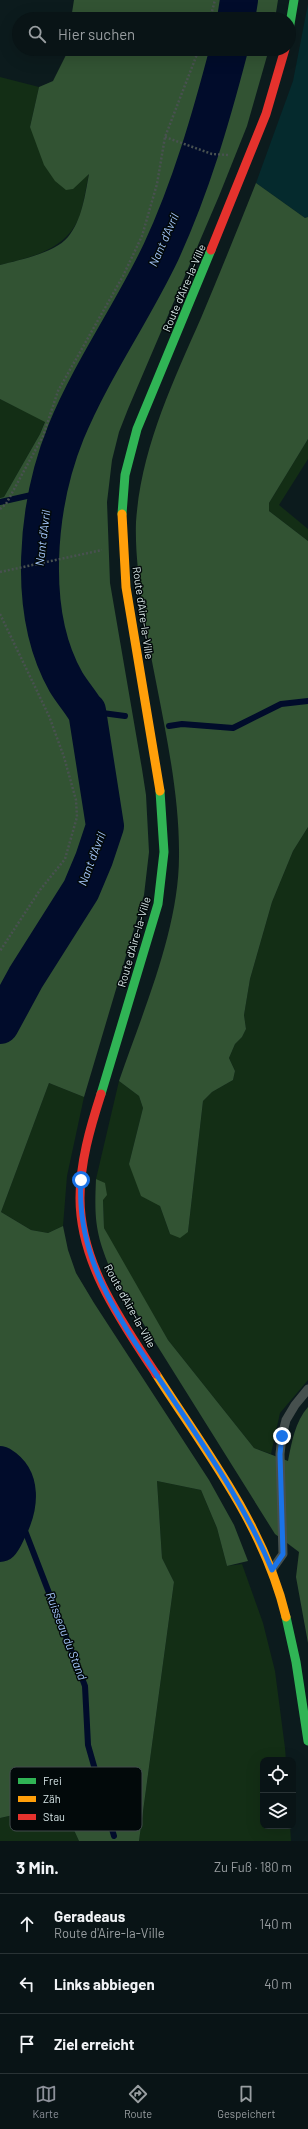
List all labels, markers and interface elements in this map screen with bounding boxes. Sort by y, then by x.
search box [12,12,296,56]
icon: search [26,23,48,45]
text: Hier suchen [58,25,135,43]
water label: Nant d'Avril [145,211,181,268]
street label: Route d'Aire-la-Ville [159,242,208,333]
water label: Nant d'Avril [32,509,52,567]
street label: Route d'Aire-la-Ville [131,566,156,660]
water label: Nant d'Avril [74,830,108,887]
street label: Route d'Aire-la-Ville [114,895,153,989]
route start [72,1171,90,1189]
street label: Route d'Aire-la-Ville [102,1262,159,1350]
route end [273,1427,291,1445]
water label: Ruisseau du Stand [44,1590,90,1682]
map controls [260,1757,296,1829]
button: locate [260,1757,296,1793]
legend [10,1767,142,1831]
text: Frei [43,1774,62,1787]
text: Zäh [43,1792,61,1805]
button: layers [260,1793,296,1829]
text: Stau [43,1810,65,1823]
text: 3 Min. [16,1857,59,1877]
text: Zu Fuß · 180 m [214,1859,292,1875]
text: Geradeaus [54,1907,125,1925]
icon: ahead [16,1913,38,1935]
text: 140 m [260,1916,292,1932]
text: Route d'Aire-la-Ville [54,1925,165,1941]
icon: left [16,1973,38,1995]
text: Links abbiegen [54,1975,155,1993]
text: 40 m [264,1976,292,1992]
icon: arrive [16,2033,38,2055]
text: Ziel erreicht [54,2035,135,2053]
tab: Karte [33,2083,59,2120]
tab: Route [124,2083,152,2120]
tab: Gespeichert [217,2083,275,2120]

